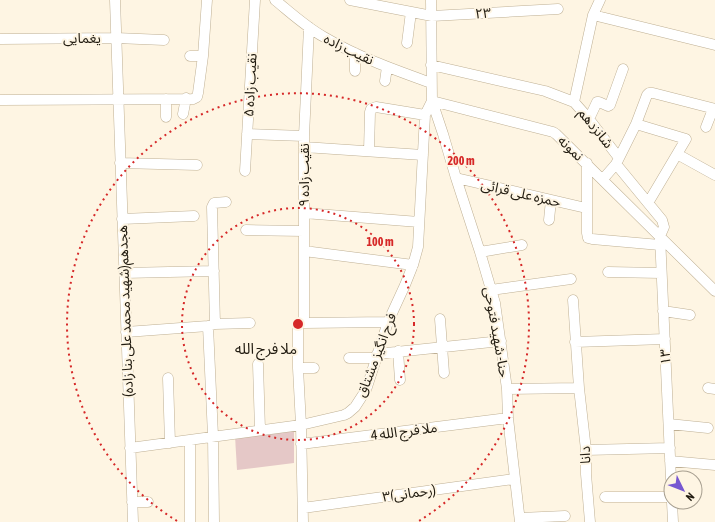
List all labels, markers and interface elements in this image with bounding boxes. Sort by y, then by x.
street label: ۲۳ [475,5,491,21]
street label: یغمایی [63,30,101,47]
street label: نقیب زاده [321,30,377,69]
street label: نقیب زاده ۵ [240,53,261,117]
street label: شانزدهم [573,105,617,153]
street label: نمونه [554,132,587,165]
street label: نقیب زاده ۹ [296,143,313,207]
text: 200 m [447,154,475,168]
street label: حمزه علی قرائی [479,176,562,211]
street label: هجدهم(شهید محمد علی بنا زاده) [114,225,139,397]
text: 100 m [366,235,394,249]
street label: حنا- شهید فتوحی [480,285,513,379]
street label: فرح انگیز مشتاق [353,311,402,400]
centre of rings [291,317,305,331]
district label: ملا فرج الله [235,340,297,361]
street label: ۱۳ [657,349,673,365]
street label: 4 ملا فرج الله [370,419,438,446]
street label: دانا [577,445,593,464]
north arrow [663,470,703,510]
street label: ۳(رحمانی) [381,481,437,506]
text: N [684,490,697,503]

